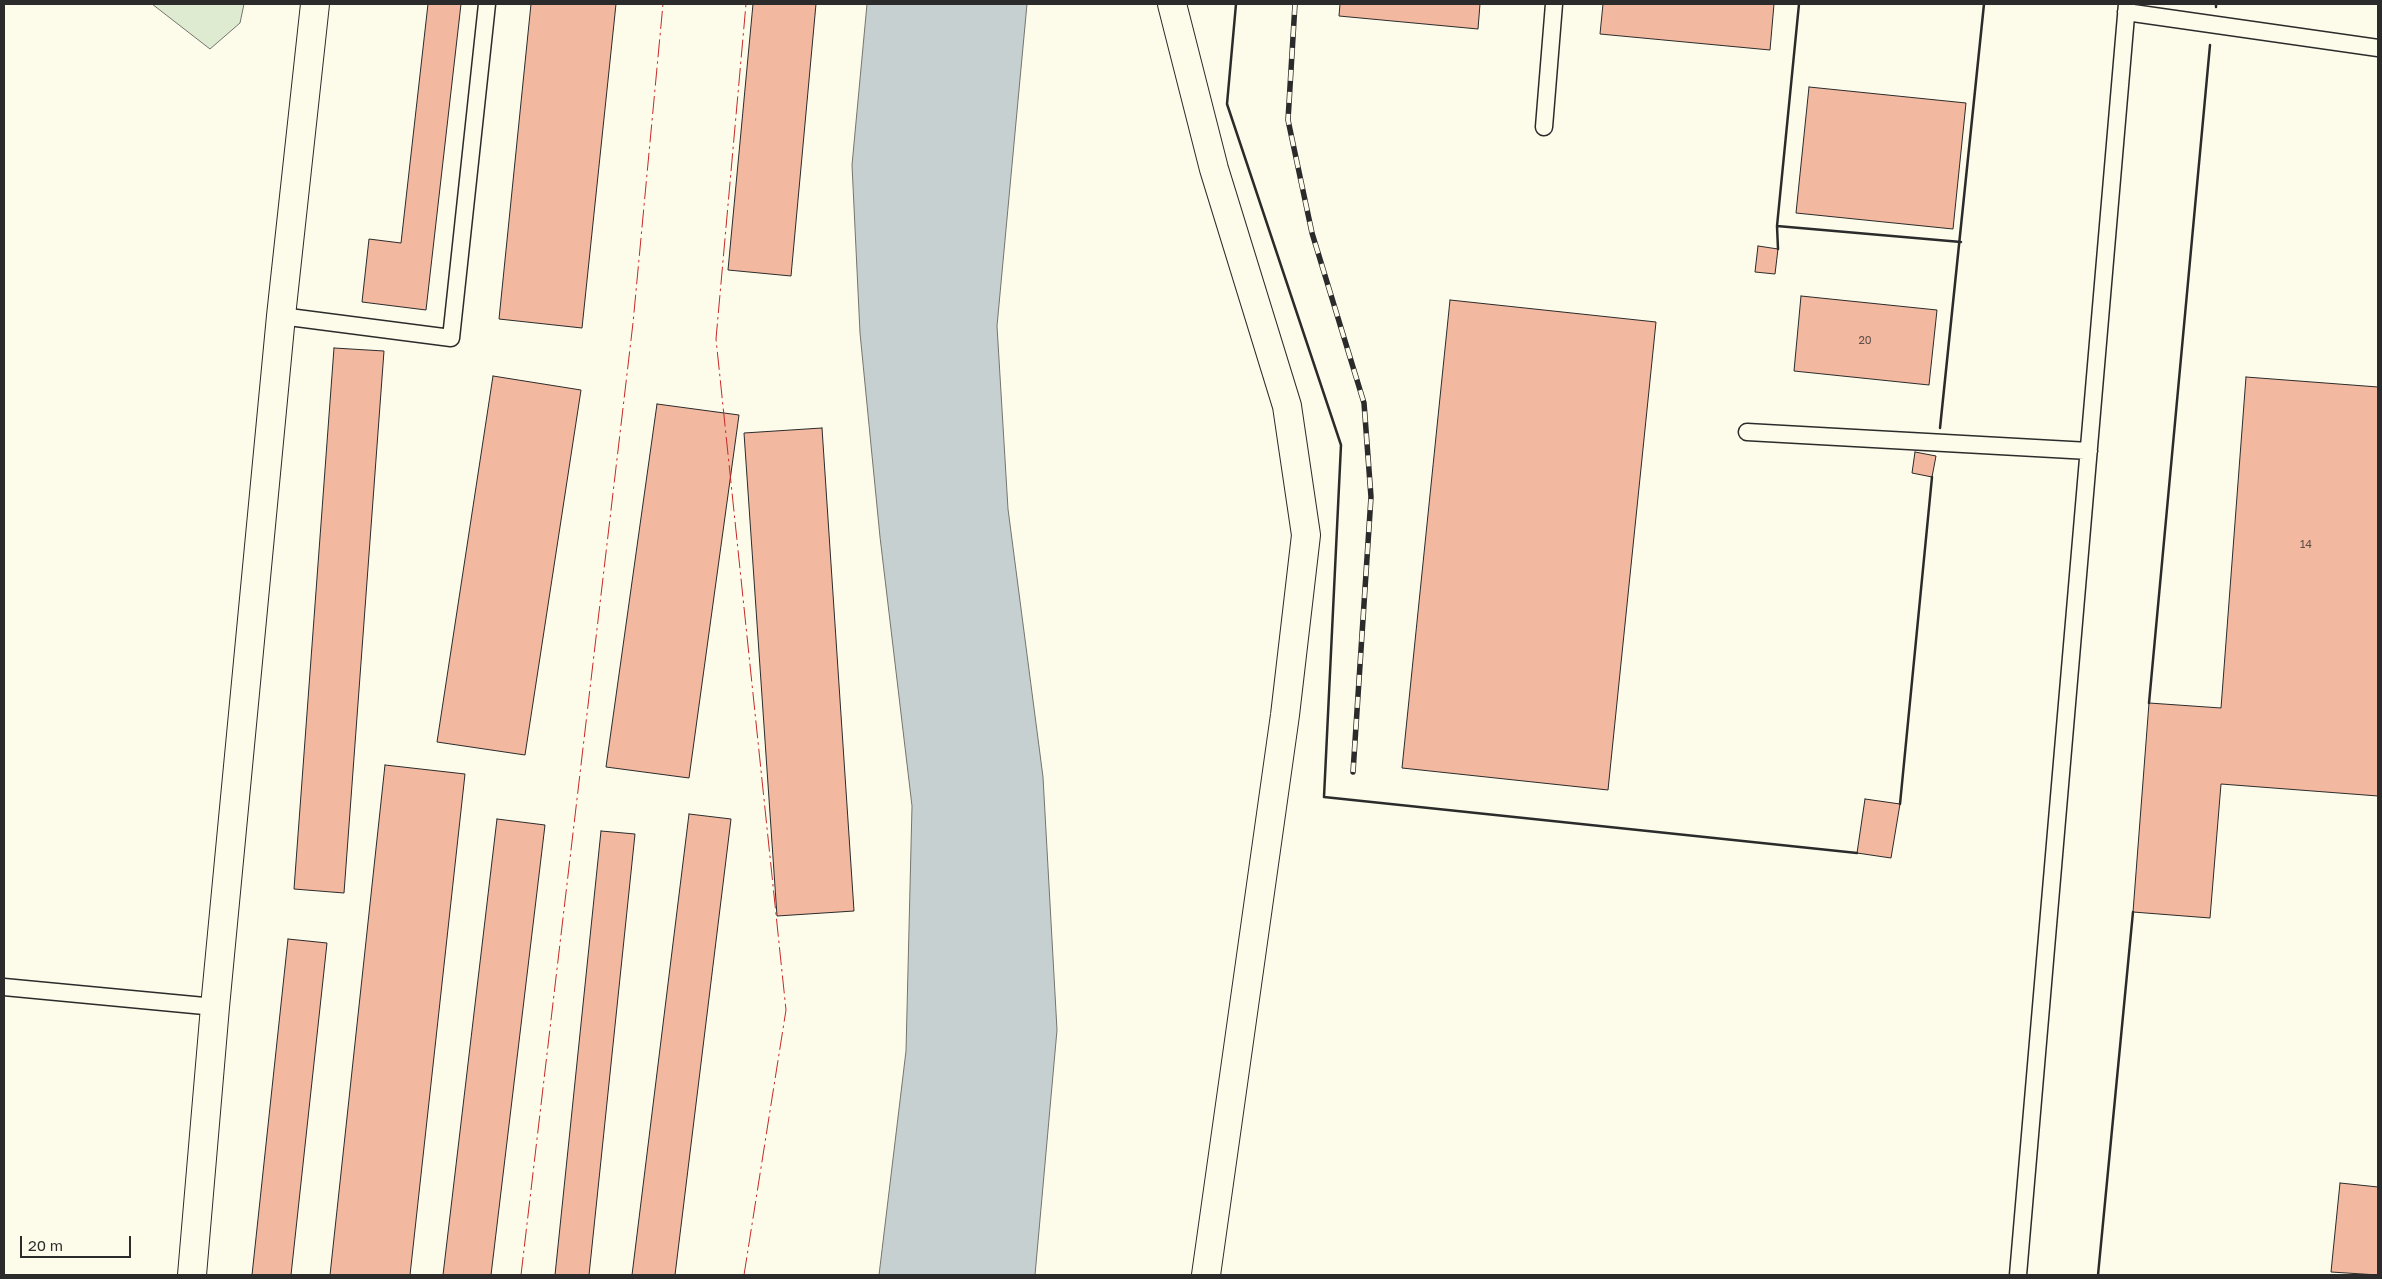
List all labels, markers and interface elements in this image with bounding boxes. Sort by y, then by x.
house number: 20 [1858,334,1872,348]
house number: 14 [2300,538,2312,552]
scale bar [22,1226,134,1258]
text: 20 m [28,1236,63,1254]

